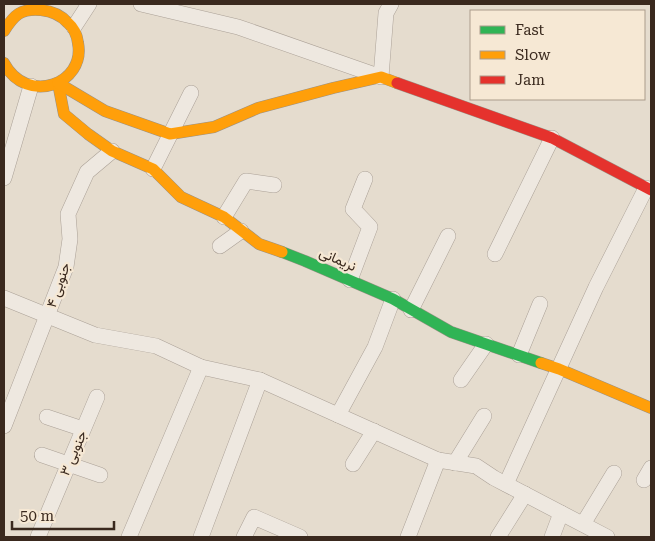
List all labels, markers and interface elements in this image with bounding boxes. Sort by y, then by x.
legend [470,10,645,100]
text: Fast [515,21,545,39]
text: Slow [515,46,551,64]
text: Jam [515,71,545,89]
street label: نریمانی [317,244,359,275]
street label: ۴ جنوبی [43,260,74,310]
street label: ۳ جنوبی [56,428,91,478]
scale bar [12,498,115,530]
text: 50 m [20,507,55,525]

